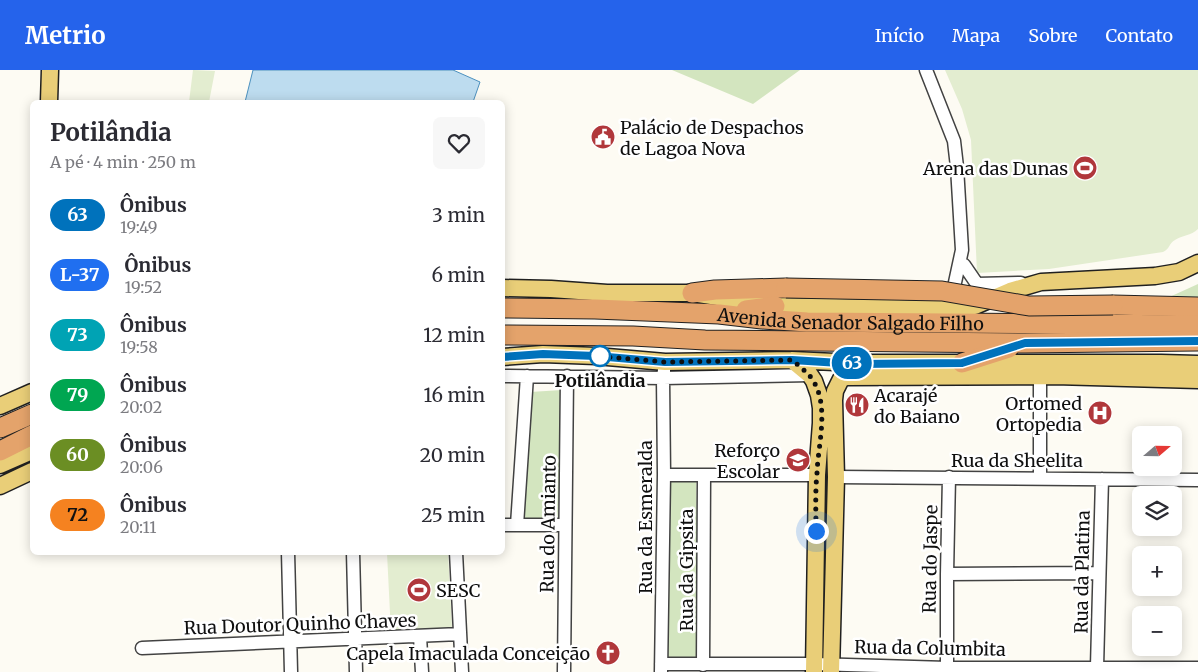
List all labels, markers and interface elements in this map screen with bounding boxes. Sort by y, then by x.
text: Metrio [25,20,105,51]
text: Início [875,24,924,47]
text: Mapa [952,24,1000,47]
text: Sobre [1028,24,1078,47]
text: Contato [1106,24,1173,47]
place label: Palácio de Despachos de Lagoa Nova [620,116,804,160]
text: Potilândia [50,117,172,148]
button: heart [433,117,485,169]
public building icon: Palácio de Despachos de Lagoa Nova [590,124,616,150]
text: A pé · 4 min · 250 m [50,152,196,172]
sports icon: Arena das Dunas [1072,155,1098,181]
place label: Arena das Dunas [922,157,1068,180]
text: Ônibus [120,193,187,217]
text: 63 [67,203,88,226]
text: 3 min [432,203,485,227]
text: 19:49 [120,217,157,237]
text: Ônibus [124,253,191,277]
text: L-37 [60,263,99,286]
text: 6 min [431,263,485,287]
text: 19:52 [124,277,162,297]
street label: Avenida Senador Salgado Filho [715,302,984,335]
text: Ônibus [120,313,187,337]
text: 73 [67,323,88,346]
text: 12 min [423,323,485,347]
text: 19:58 [120,337,158,357]
marker: Potilândia [589,345,611,367]
line badge: 63 [830,347,874,379]
text: 63 [842,351,862,374]
place label: Potilândia [554,369,646,392]
text: Ônibus [120,373,187,397]
text: 79 [67,383,88,406]
text: 16 min [424,383,485,407]
place label: Acarajé do Baiano [873,384,960,428]
restaurant icon: Acarajé do Baiano [844,392,870,418]
place label: Ortomed Ortopedia [996,392,1082,436]
text: 20:02 [120,397,162,417]
hospital icon: Ortomed Ortopedia [1087,400,1113,426]
north arrow [1132,426,1182,476]
map controls [1132,426,1182,656]
text: Ônibus [120,433,187,457]
place label: Reforço Escolar [714,439,780,483]
street label: Rua da Esmeralda [634,440,657,594]
text: 60 [66,443,89,466]
text: 20 min [420,443,485,467]
school or university icon: Reforço Escolar [785,447,811,473]
street label: Rua da Sheelita [951,449,1083,472]
street label: Rua do Amianto [535,455,561,593]
text: 20:06 [120,457,163,477]
button: layers [1132,486,1182,536]
text: Ônibus [120,493,187,517]
text: 72 [67,503,88,526]
text: 25 min [421,503,485,527]
street label: Rua do Jaspe [918,504,942,614]
street label: Rua da Gipsita [675,508,698,631]
street label: Rua da Platina [1069,510,1095,634]
text: 20:11 [120,517,156,537]
your location [804,519,829,544]
button: + [1132,546,1182,596]
sports icon: SESC [406,577,432,603]
place label: SESC [436,579,481,602]
button: − [1132,606,1182,656]
street label: Rua Doutor Quinho Chaves [183,608,417,640]
street label: Rua da Columbita [854,635,1006,661]
church icon: Capela Imaculada Conceição [595,640,621,666]
place label: Capela Imaculada Conceição [346,642,590,665]

